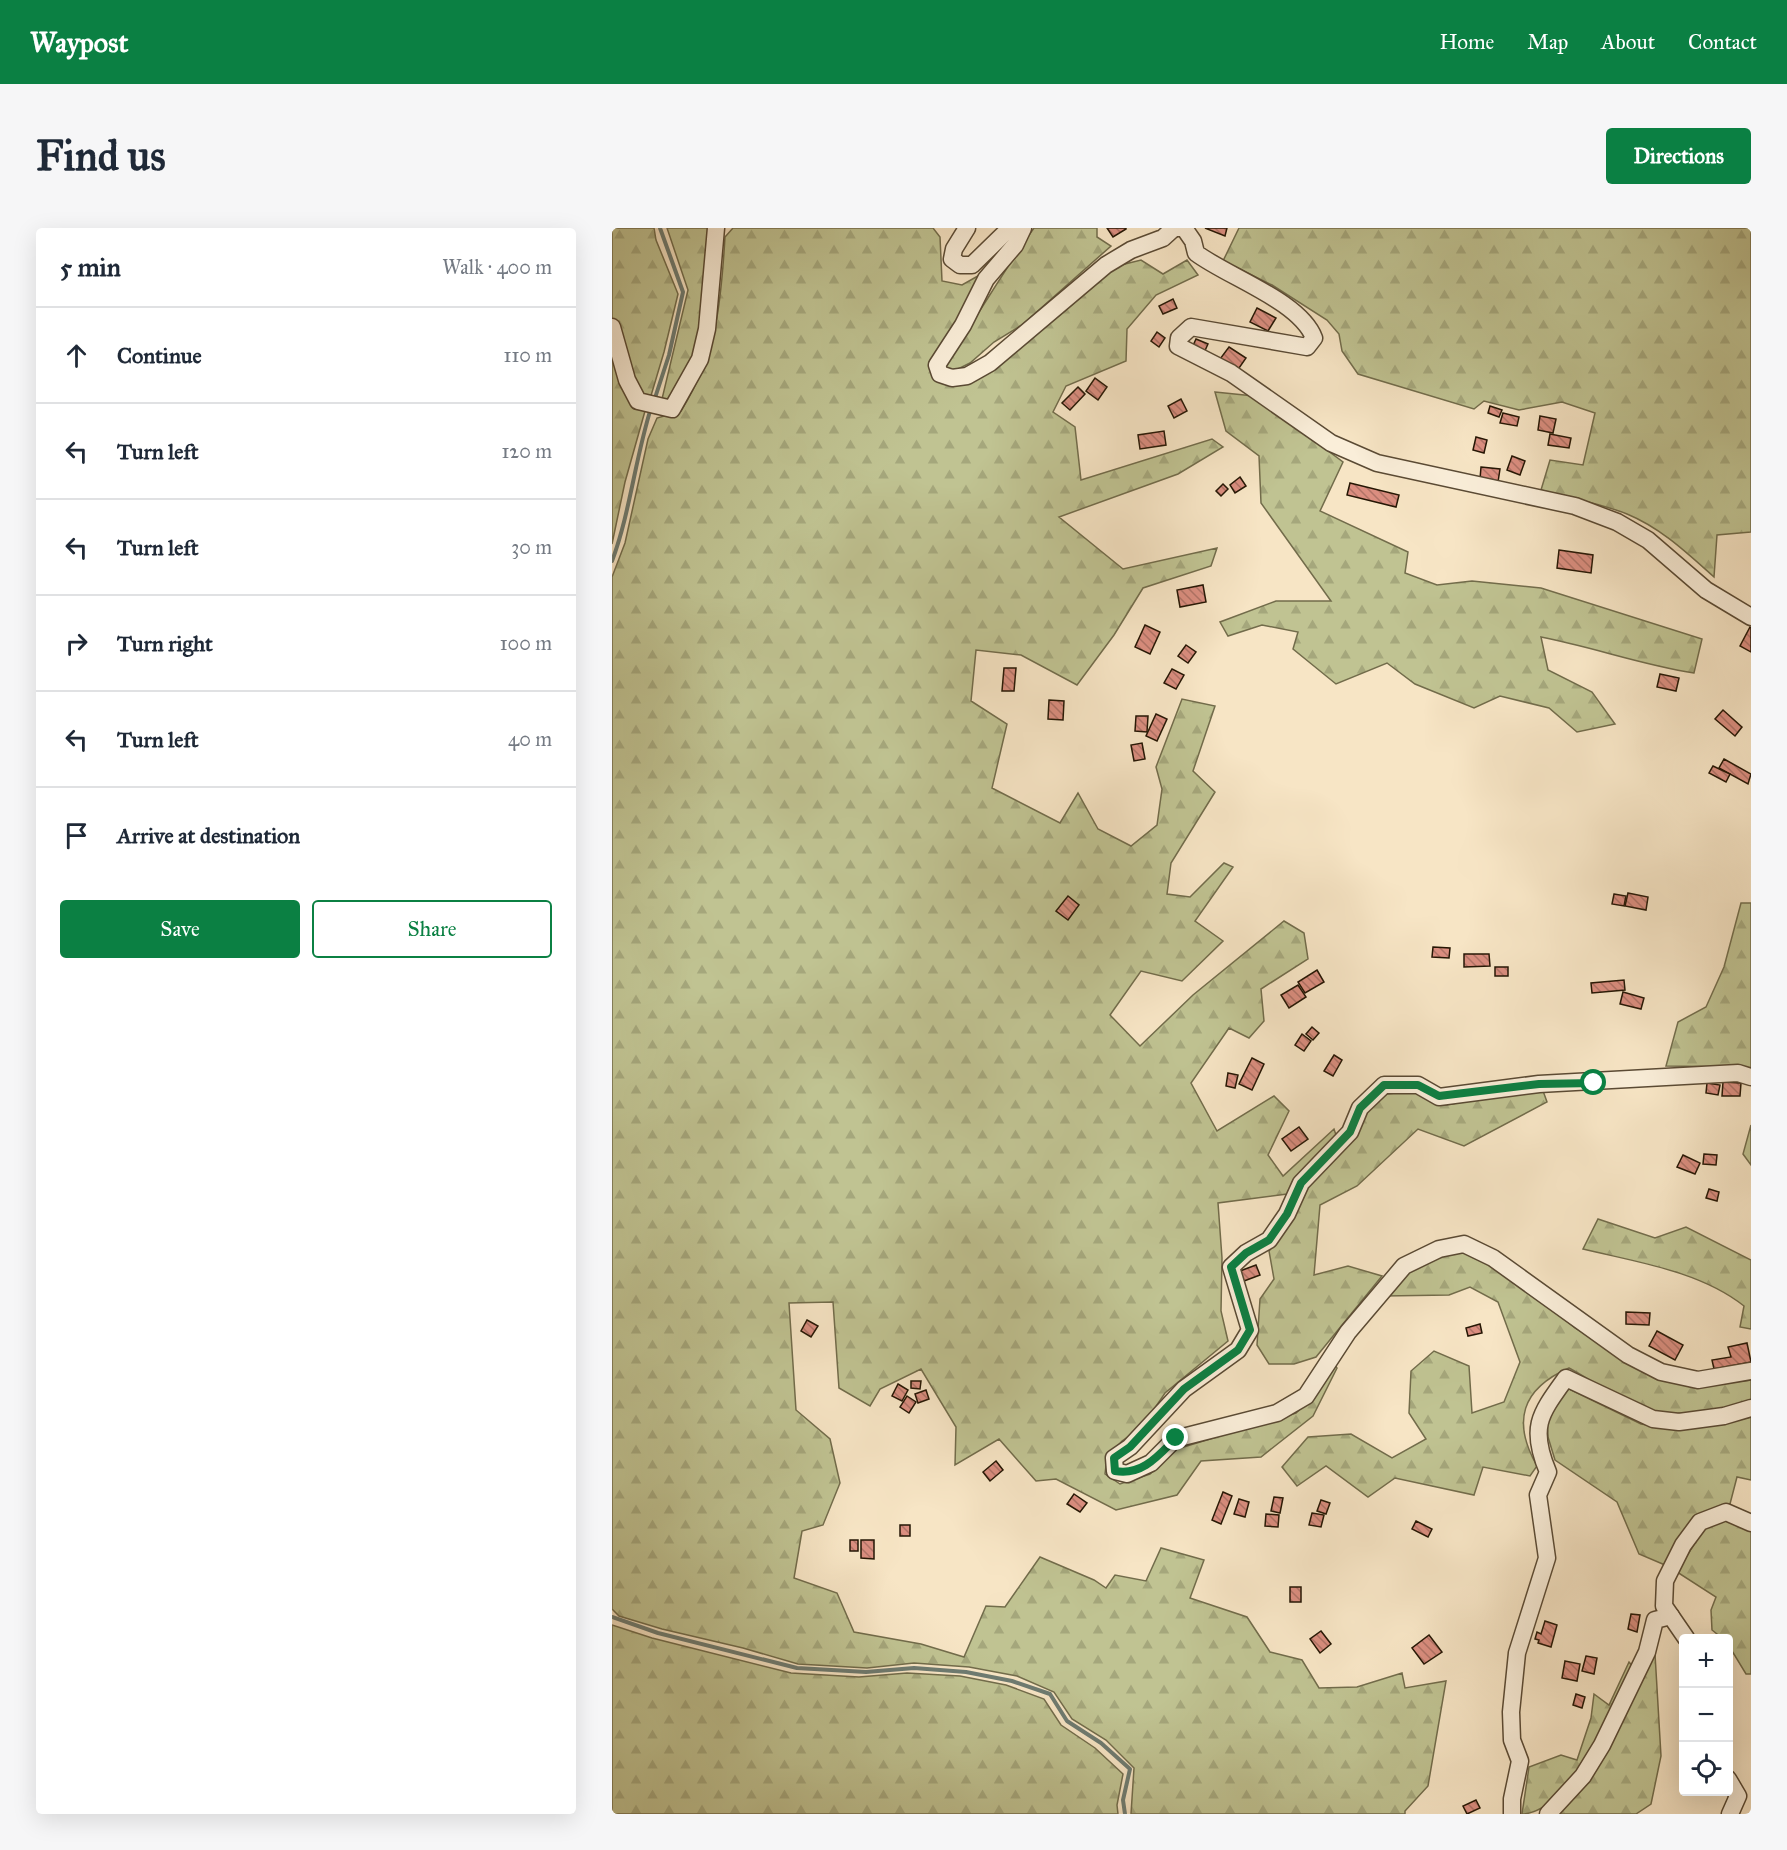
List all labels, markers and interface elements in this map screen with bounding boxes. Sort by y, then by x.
text: Waypost [30,25,128,60]
text: Home [1439,29,1494,55]
text: Map [1527,29,1568,55]
text: About [1601,29,1655,55]
text: Contact [1688,29,1757,55]
button: Directions [1606,128,1751,184]
text: Find us [36,130,166,182]
text: 5 min [60,251,121,283]
text: Walk · 400 m [442,255,552,279]
icon: ahead [60,339,93,372]
text: Continue [117,342,202,369]
text: 110 m [504,343,552,367]
icon: left [60,435,93,468]
text: Turn left [117,438,199,465]
text: 120 m [501,439,552,463]
icon: left [60,531,93,564]
text: Turn left [117,534,199,561]
text: 30 m [511,535,552,559]
icon: right [60,627,93,660]
text: Turn right [117,630,213,657]
text: 100 m [500,631,552,655]
icon: left [60,723,93,756]
text: Turn left [117,726,199,753]
text: 40 m [508,727,552,751]
icon: arrive [60,819,93,852]
text: Arrive at destination [117,822,300,849]
button: Save [60,900,300,958]
button: Share [312,900,552,958]
route start [1580,1069,1606,1095]
route end [1162,1424,1188,1450]
map controls [1679,1634,1733,1796]
button: + [1679,1634,1733,1688]
button: − [1679,1688,1733,1742]
button: locate [1679,1742,1733,1796]

